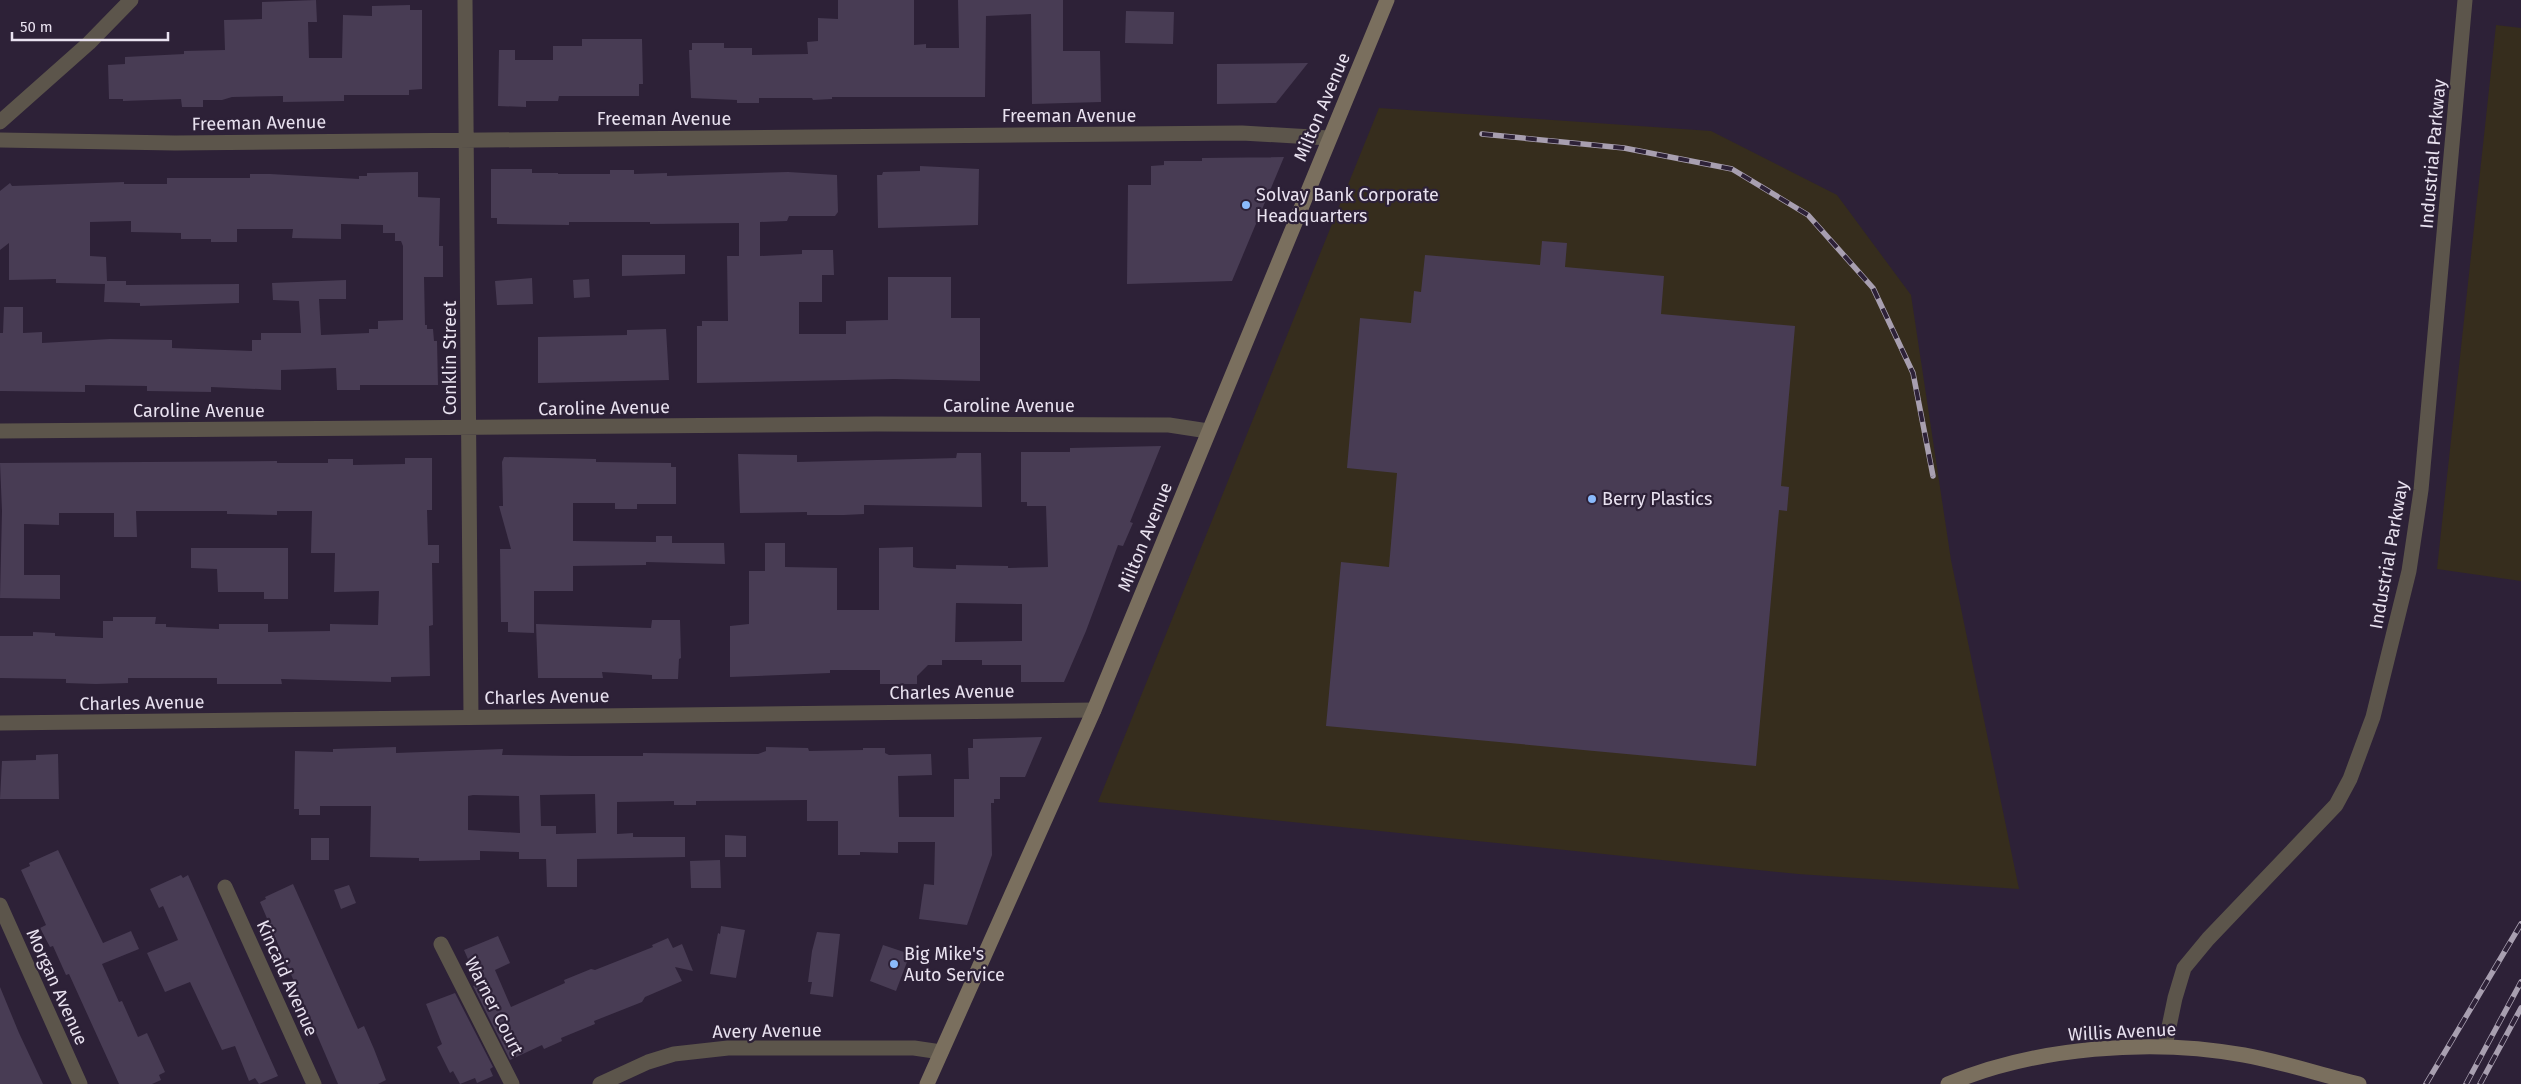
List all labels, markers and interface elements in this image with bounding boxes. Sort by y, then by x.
scale bar [12,10,169,42]
text: 50 m [20,18,53,36]
street label: Milton Avenue [1289,49,1355,165]
street label: Industrial Parkway [2415,78,2451,230]
street label: Freeman Avenue [1002,105,1136,127]
street label: Freeman Avenue [597,108,731,130]
street label: Freeman Avenue [192,111,326,135]
place label: Solvay Bank Corporate Headquarters [1256,184,1439,227]
marker: Solvay Bank Corporate Headquarters [1240,199,1252,211]
street label: Conklin Street [439,300,461,415]
street label: Caroline Avenue [943,395,1075,417]
street label: Caroline Avenue [538,396,670,420]
street label: Caroline Avenue [133,400,265,422]
street label: Milton Avenue [1113,479,1177,595]
street label: Industrial Parkway [2365,479,2413,631]
place label: Berry Plastics [1602,488,1712,510]
marker: Berry Plastics [1586,493,1598,505]
street label: Charles Avenue [889,680,1015,704]
street label: Charles Avenue [484,685,610,709]
street label: Charles Avenue [79,691,205,715]
street label: Kincaid Avenue [252,917,322,1039]
street label: Morgan Avenue [22,925,92,1049]
place label: Big Mike's Auto Service [904,943,1005,986]
street label: Warner Court [460,953,528,1059]
marker: Big Mike's Auto Service [888,958,900,970]
street label: Willis Avenue [2067,1018,2177,1046]
street label: Avery Avenue [712,1019,822,1043]

